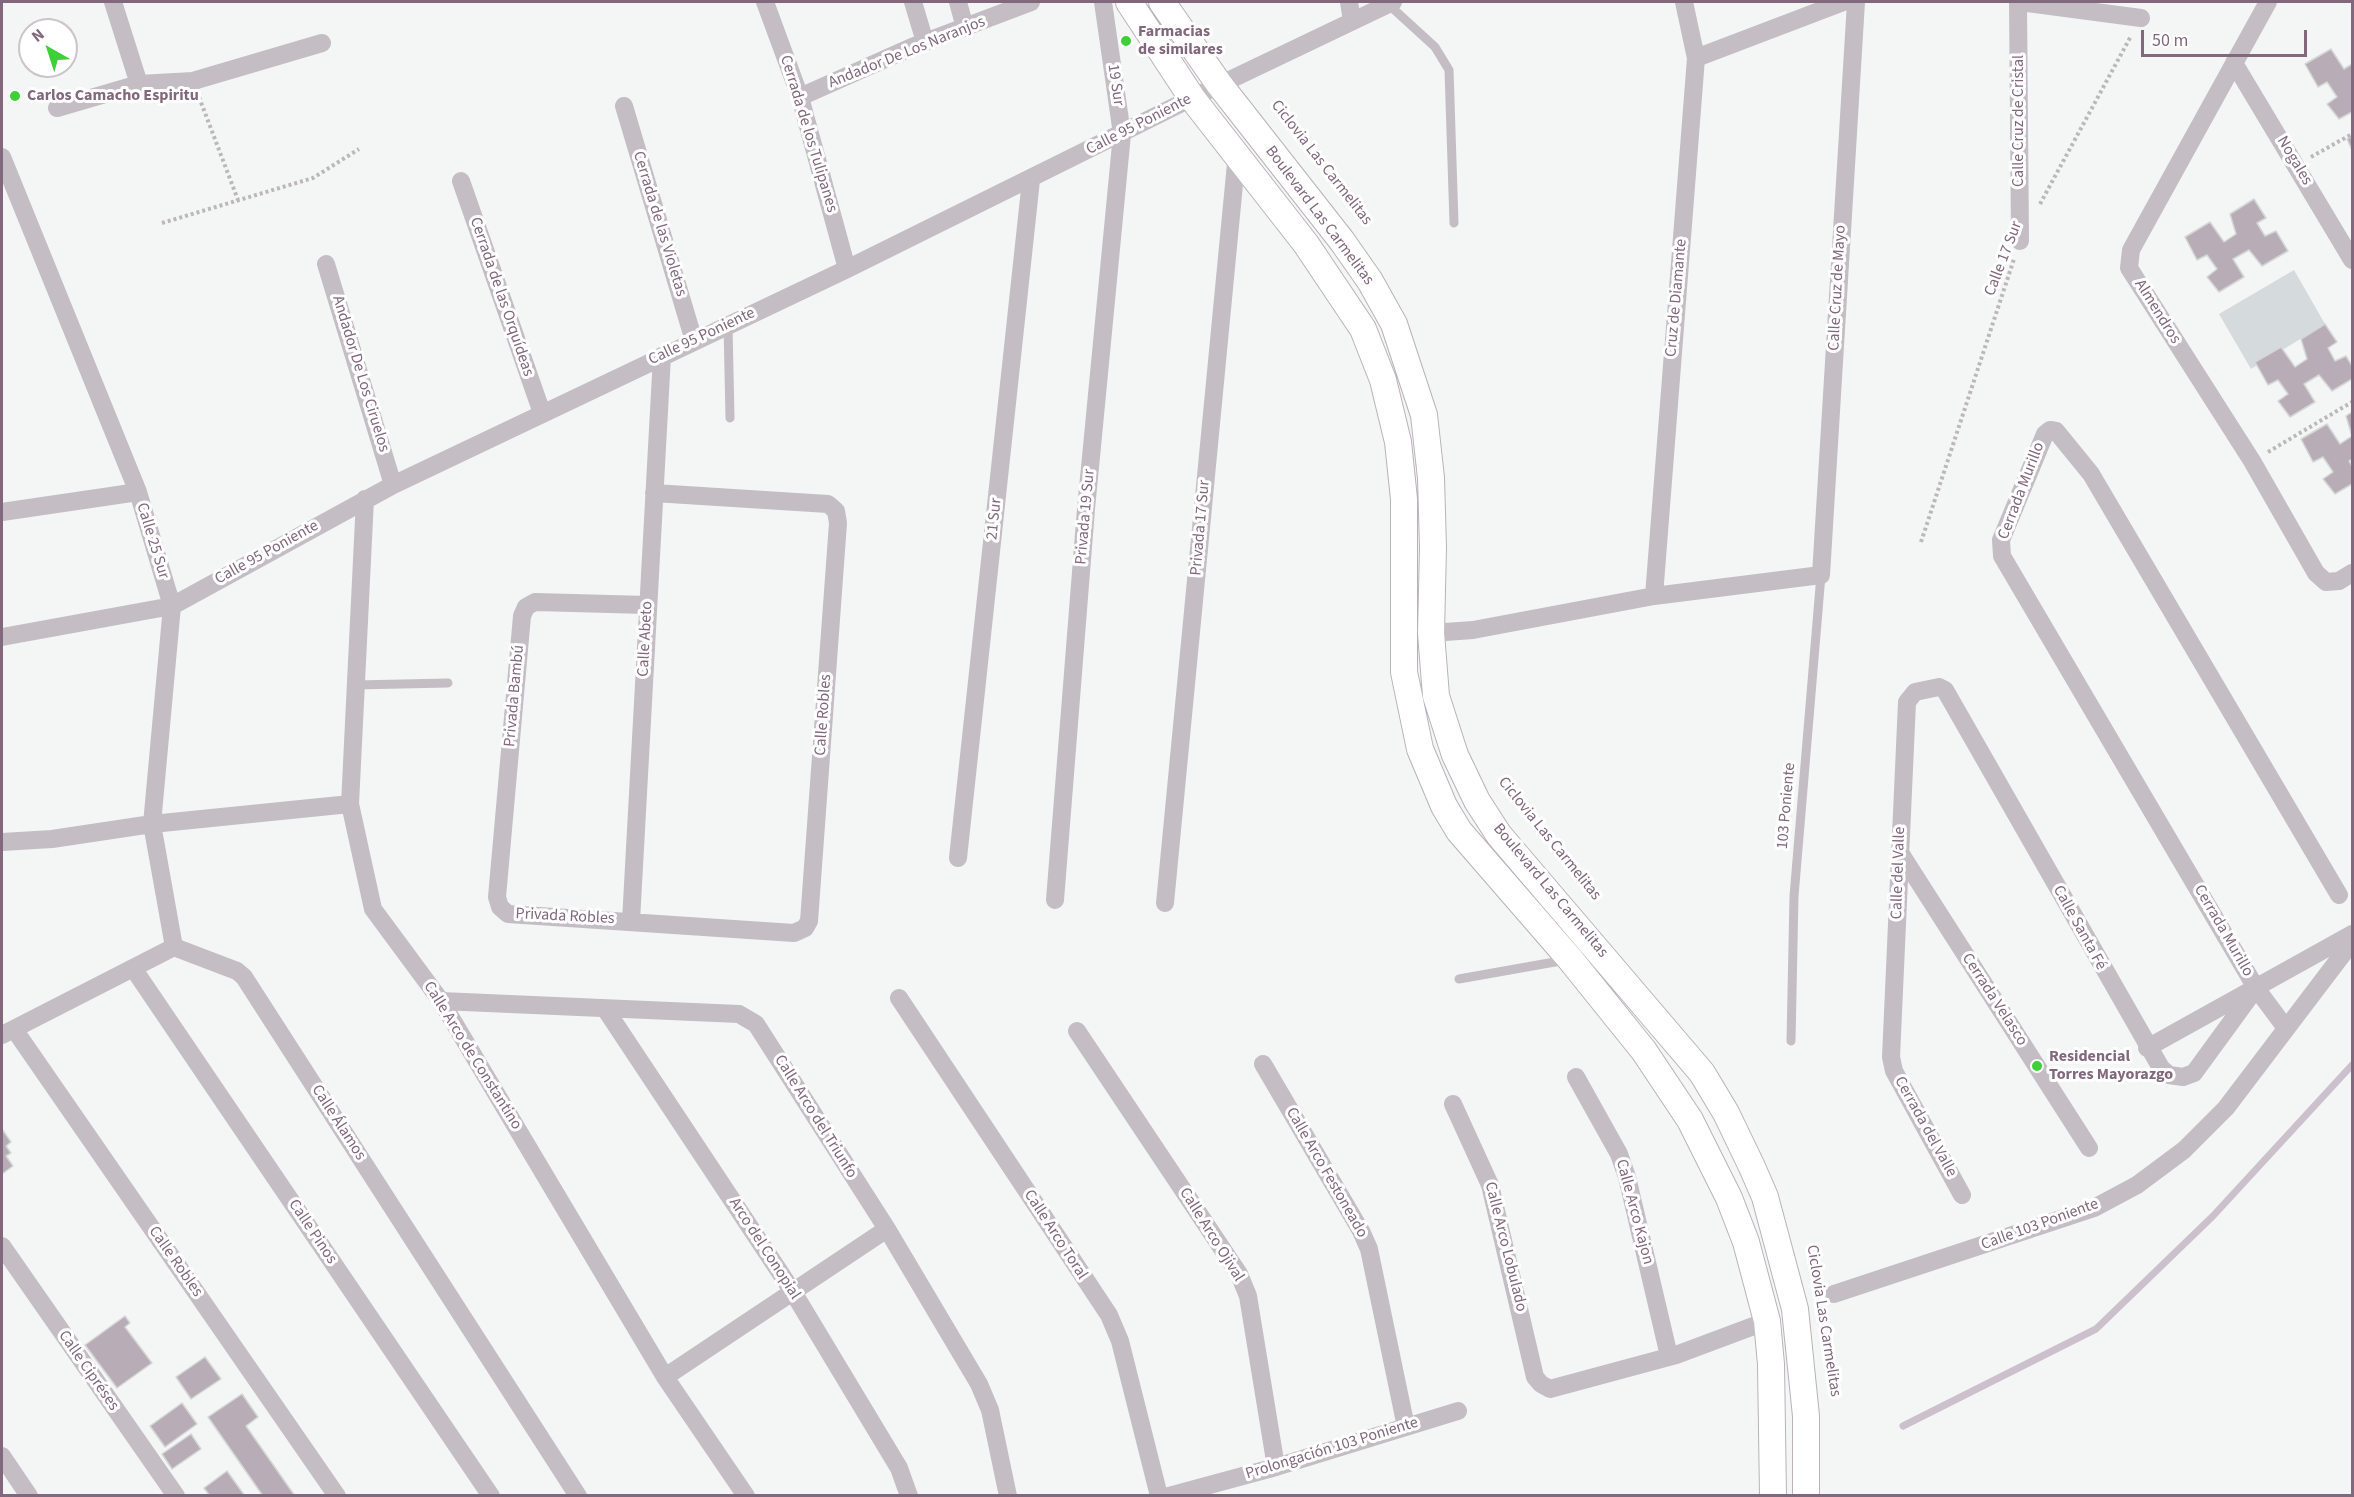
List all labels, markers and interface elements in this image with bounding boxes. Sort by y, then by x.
street label: Andador De Los Naranjos [826,13,988,93]
north arrow [18,18,78,78]
scale bar [2144,18,2310,56]
place label: Farmacias de similares [1138,22,1223,60]
text: N [27,24,49,47]
text: 50 m [2152,28,2188,53]
marker: Farmacias de similares [1119,34,1133,48]
street label: Cerrada de los Tulipanes [775,53,841,215]
street label: Calle Cruz de Cristal [2009,55,2029,187]
street label: 19 Sur [1103,63,1127,107]
place label: Carlos Camacho Espiritu [27,86,199,106]
marker: Carlos Camacho Espiritu [8,89,22,103]
street label: Calle 95 Poniente [1083,90,1195,160]
street label: Ciclovia Las Carmelitas [1266,97,1376,229]
street label: Nogales [2272,133,2316,189]
street label: Boulevard Las Carmelitas [1260,143,1378,289]
street label: Cerrada de las Violetas [628,149,690,299]
street label: Cerrada de las Orquídeas [465,215,537,379]
street label: Calle 17 Sur [1981,219,2027,299]
street label: Calle Cruz de Mayo [1825,225,1851,351]
street label: Cruz de Diamante [1662,238,1692,358]
street label: Almendros [2130,276,2184,348]
street label: Andador De Los Ciruelos [327,294,393,454]
street label: Calle 95 Poniente [646,304,758,370]
street label: Cerrada Murillo [1995,440,2049,542]
street label: Privada 19 Sur [1072,468,1100,566]
street label: Privada 17 Sur [1187,479,1215,577]
street label: 21 Sur [983,497,1007,541]
street label: Calle 25 Sur [131,501,173,581]
street label: Calle 95 Poniente [212,517,322,589]
street label: Calle Abeto [634,601,658,677]
street label: Privada Bambú [501,644,529,748]
street label: Calle Robles [812,674,836,756]
street label: 103 Poniente [1774,762,1800,850]
street label: Ciclovia Las Carmelitas [1493,773,1605,905]
street label: Boulevard Las Carmelitas [1488,820,1612,962]
street label: Calle del Valle [1888,826,1910,920]
street label: Calle Santa Fé [2048,882,2110,974]
street label: Cerrada Murillo [2189,882,2257,980]
street label: Privada Robles [515,905,615,929]
street label: Cerrada Velasco [1957,950,2031,1050]
street label: Calle Arco de Constantino [419,978,525,1134]
place label: Residencial Torres Mayorazgo [2049,1047,2173,1085]
street label: Calle Arco del Triunfo [769,1052,861,1182]
marker: Residencial Torres Mayorazgo [2030,1059,2044,1073]
street label: Cerrada del Valle [1889,1073,1961,1181]
street label: Calle Álamos [307,1082,369,1164]
street label: Calle Arco Festoneado [1281,1104,1371,1242]
street label: Calle Arco Kajon [1611,1157,1657,1267]
street label: Calle Arco Lobulado [1480,1180,1530,1314]
street label: Calle Arco Ojival [1174,1184,1248,1286]
street label: Calle Arco Toral [1019,1187,1091,1283]
street label: Arco del Conopial [724,1195,804,1303]
street label: Calle 103 Poniente [1979,1195,2101,1255]
street label: Calle Pinos [283,1196,341,1268]
street label: Calle Robles [144,1223,206,1301]
street label: Ciclovia Las Carmelitas [1802,1244,1844,1398]
street label: Calle Cipréses [53,1327,123,1415]
street label: Prolongación 103 Poniente [1243,1414,1421,1484]

